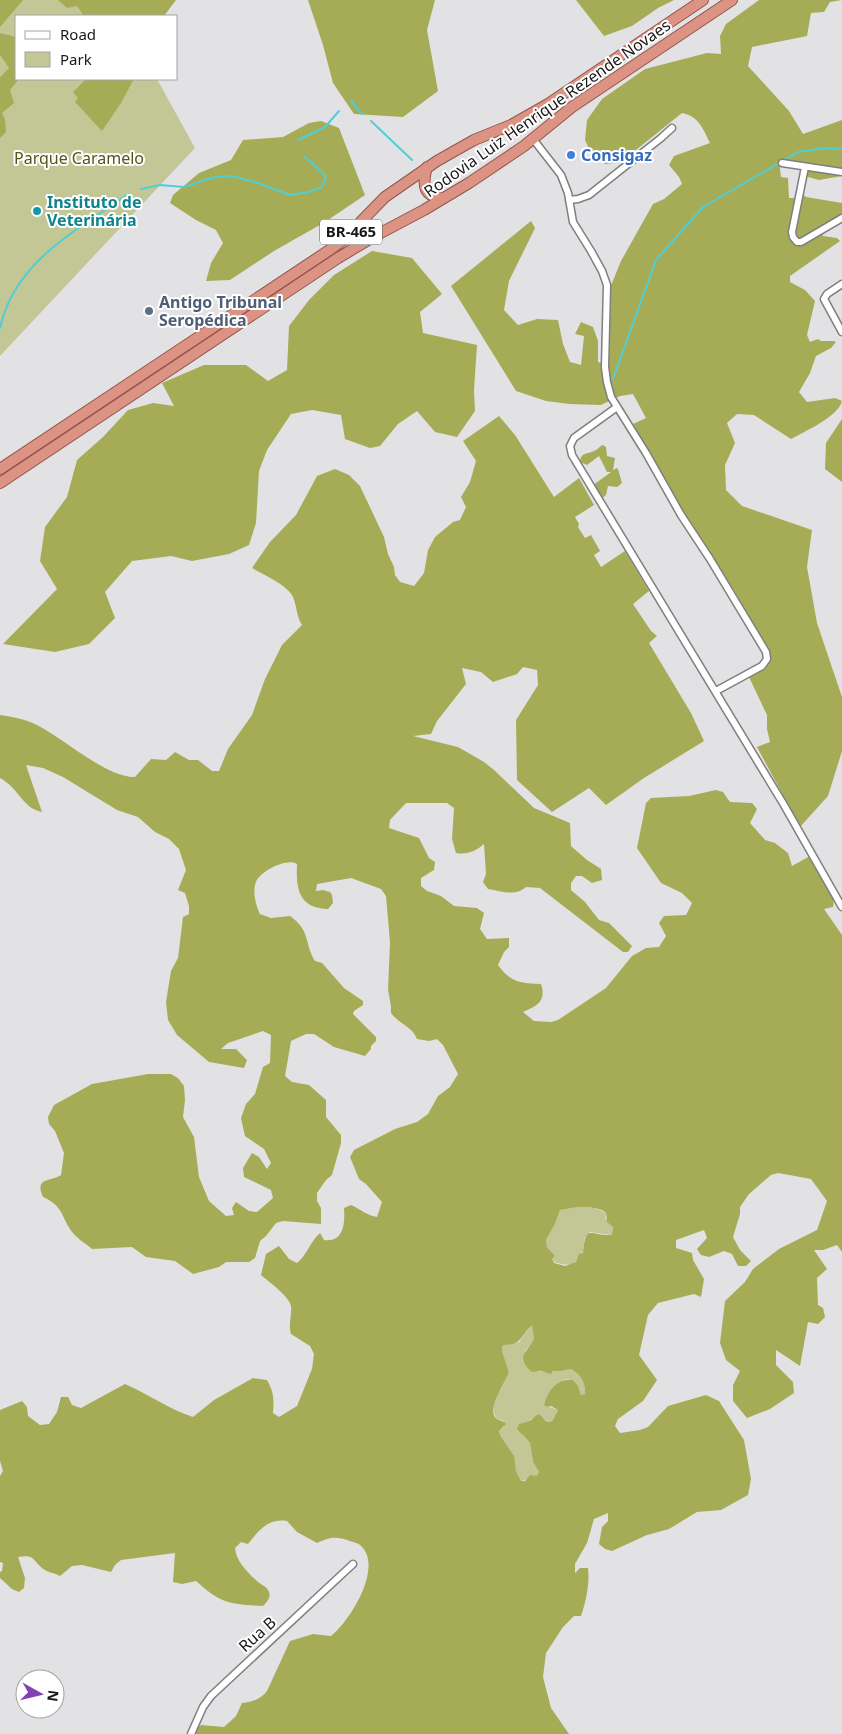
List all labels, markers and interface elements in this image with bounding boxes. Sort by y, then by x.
street label: Rodovia Luiz Henrique Rezende Novaes [419,14,675,202]
legend [15,15,178,80]
text: Road [60,24,96,44]
text: Park [60,49,92,69]
place label: Consigaz [581,144,652,166]
park label: Parque Caramelo [14,147,144,169]
marker: Consigaz [565,149,577,161]
place label: Instituto de Veterinária [47,191,142,231]
marker: Instituto de Veterinária [31,205,43,217]
road number: BR-465 [320,220,382,244]
place label: Antigo Tribunal Seropédica [159,291,282,331]
marker: Antigo Tribunal Seropédica [143,305,155,317]
street label: Rua B [234,1611,280,1657]
north arrow [15,1669,65,1719]
text: N [43,1689,64,1703]

